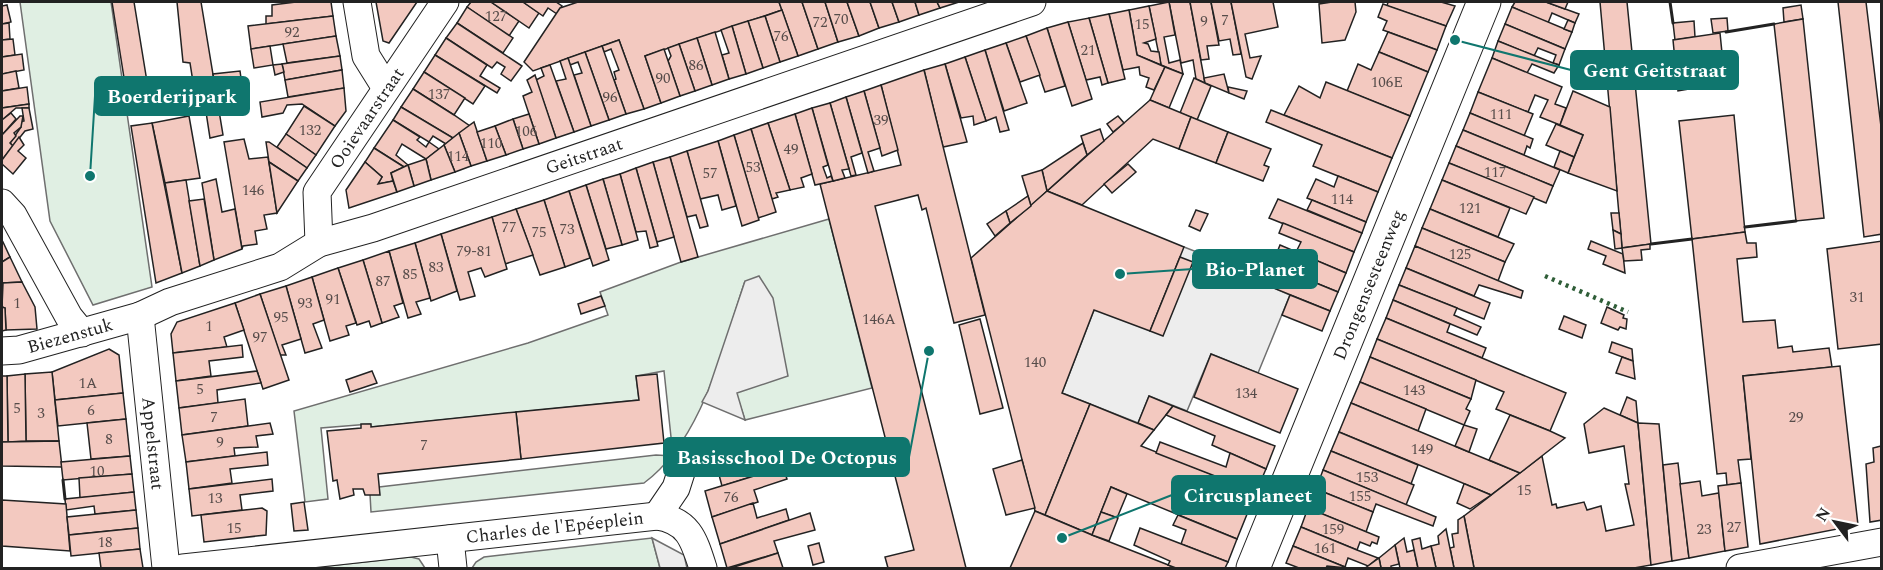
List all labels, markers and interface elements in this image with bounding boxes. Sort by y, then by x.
house number: 127 [485,5,507,28]
house number: 70 [833,8,849,31]
house number: 7 [1221,9,1229,32]
house number: 9 [1200,10,1208,33]
house number: 72 [812,11,828,34]
house number: 15 [1134,13,1150,36]
house number: 92 [284,21,300,44]
house number: 76 [773,25,789,48]
house number: 21 [1080,39,1096,62]
callout: Gent Geitstraat [1571,51,1738,89]
house number: 86 [688,54,704,77]
text: Gent Geitstraat [1583,56,1727,86]
street label: Ooievaarstraat [323,62,411,175]
house number: 90 [655,67,671,90]
house number: 106E [1371,71,1403,94]
callout: Boerderijpark [95,77,249,115]
text: Boerderijpark [107,82,237,112]
house number: 137 [428,83,450,106]
house number: 96 [602,86,618,109]
house number: 111 [1490,103,1512,126]
house number: 39 [873,109,889,132]
house number: 132 [299,119,321,142]
house number: 106 [515,120,538,143]
street label: Geitstraat [542,130,626,181]
house number: 110 [480,132,502,155]
house number: 49 [783,138,799,161]
house number: 114 [447,145,470,168]
house number: 53 [745,156,761,179]
house number: 117 [1484,161,1506,184]
house number: 57 [702,162,718,185]
house number: 146 [242,179,265,202]
house number: 114 [1331,188,1354,211]
house number: 121 [1459,197,1481,220]
street label: Drongensesteenweg [1326,205,1411,364]
house number: 77 [501,216,517,239]
house number: 73 [559,218,575,241]
house number: 75 [531,221,547,244]
house number: 79-81 [456,240,492,263]
house number: 125 [1449,243,1471,266]
callout: Bio-Planet [1193,250,1317,288]
text: Bio-Planet [1205,255,1305,285]
house number: 83 [428,256,444,279]
house number: 85 [402,263,418,286]
house number: 87 [375,270,391,293]
house number: 31 [1849,286,1865,309]
house number: 91 [325,288,341,311]
house number: 1 [13,292,21,315]
house number: 93 [297,292,313,315]
house number: 95 [273,306,289,329]
house number: 146A [862,308,896,331]
street label: Biezenstuk [24,311,116,361]
house number: 1 [205,315,213,338]
house number: 97 [252,326,268,349]
house number: 140 [1024,351,1046,374]
house number: 1A [79,372,97,395]
house number: 5 [196,378,204,401]
house number: 143 [1403,379,1426,402]
house number: 134 [1235,382,1258,405]
street label: Appelstraat [135,395,171,491]
house number: 5 [13,397,21,420]
house number: 6 [87,399,95,422]
house number: 3 [37,402,45,425]
house number: 7 [210,406,218,429]
house number: 29 [1788,406,1804,429]
house number: 8 [105,428,113,451]
house number: 9 [216,431,224,454]
house number: 7 [420,434,428,457]
callout: Basisschool De Octopus [664,438,909,476]
house number: 149 [1411,438,1433,461]
text: Basisschool De Octopus [677,443,897,473]
house number: 10 [89,460,105,483]
house number: 153 [1356,466,1379,489]
callout: Circusplaneet [1172,476,1325,514]
house number: 15 [1516,479,1532,502]
text: Circusplaneet [1184,481,1312,511]
house number: 155 [1349,485,1371,508]
house number: 76 [723,486,739,509]
house number: 13 [207,487,223,510]
north arrow [1805,492,1865,552]
text: N [1809,503,1837,526]
street label: Charles de l'Epéeplein [465,504,645,550]
house number: 27 [1726,516,1742,539]
house number: 15 [226,517,242,540]
house number: 159 [1322,518,1344,541]
house number: 23 [1696,518,1712,541]
house number: 18 [97,531,113,554]
house number: 161 [1314,537,1336,560]

